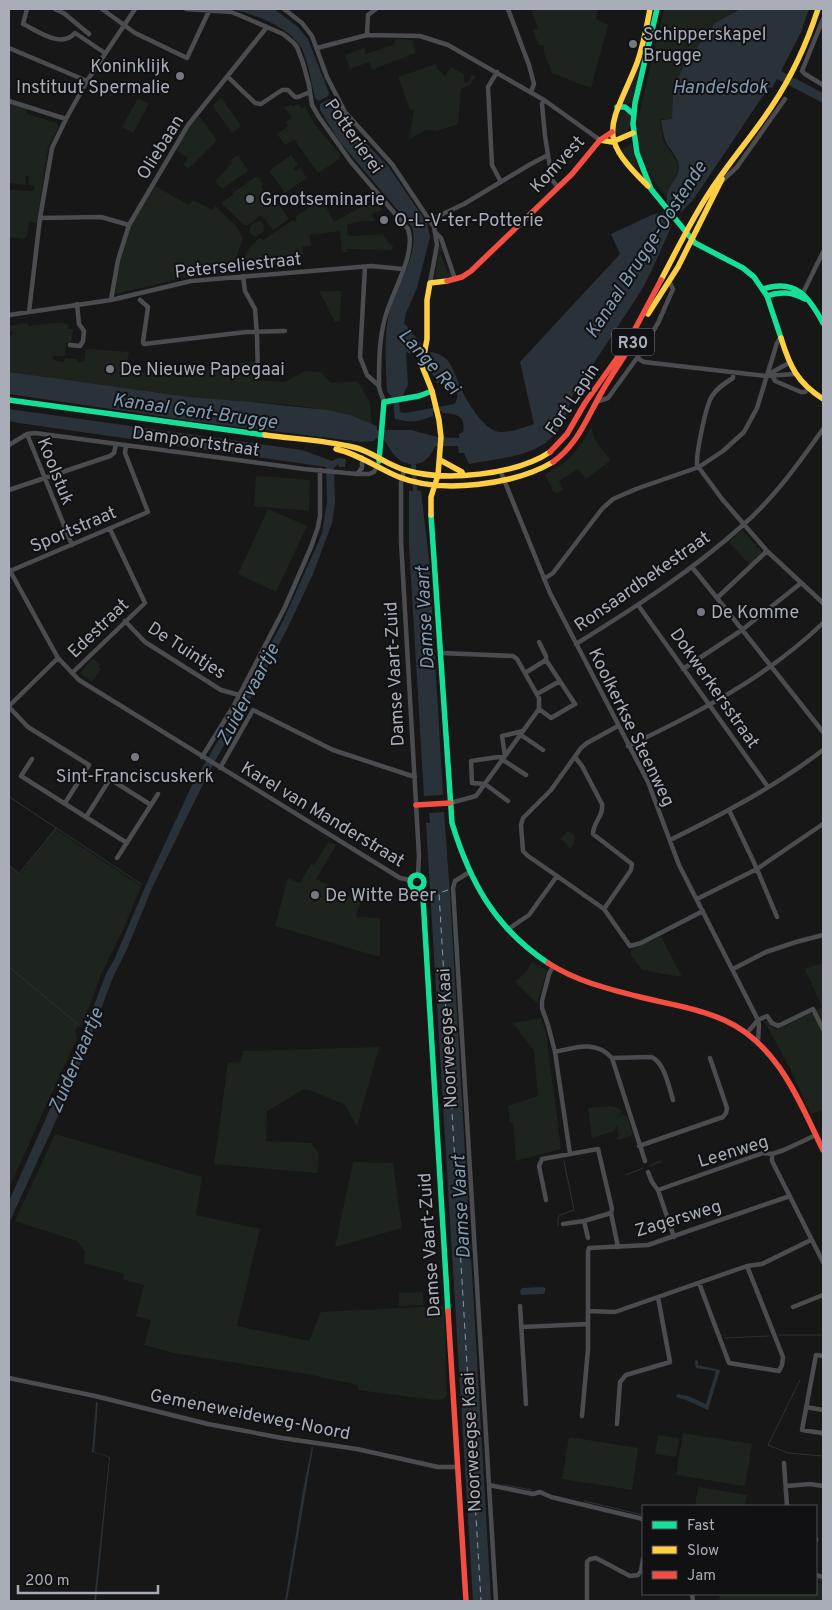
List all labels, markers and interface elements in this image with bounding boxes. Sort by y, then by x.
place label: Schipperskapel Brugge [643,24,767,68]
marker: Schipperskapel Brugge [627,38,639,50]
place label: Koninklijk Instituut Spermalie [16,56,170,100]
marker: Koninklijk Instituut Spermalie [174,70,186,82]
water label: Handelsdok [672,76,768,100]
street label: Potterierei [319,95,387,179]
street label: Oliebaan [132,111,190,184]
street label: Komvest [526,131,590,199]
water label: Kanaal Brugge-Oostende [580,157,713,343]
place label: Grootseminarie [260,189,385,212]
marker: Grootseminarie [244,193,256,205]
place label: O-L-V-ter-Potterie [394,210,543,233]
marker: O-L-V-ter-Potterie [378,214,390,226]
street label: Peterseliestraat [174,248,303,285]
water label: Lange Rei [392,324,465,401]
road number: R30 [612,328,654,356]
place label: De Nieuwe Papegaai [120,359,285,382]
street label: Fort Lapin [541,360,606,440]
marker: De Nieuwe Papegaai [104,363,116,375]
water label: Kanaal Gent-Brugge [111,389,279,435]
street label: Dampoortstraat [131,422,261,463]
street label: Koolstuk [31,434,79,509]
street label: Sportstraat [27,502,120,559]
street label: Ronsaardbekestraat [570,527,715,638]
water label: Damse Vaart [411,564,441,670]
street label: Edestraat [64,594,134,664]
street label: Damse Vaart-Zuid [380,601,411,747]
place label: De Komme [711,602,799,625]
marker: De Komme [695,606,707,618]
street label: De Tuintjes [143,617,230,685]
street label: Dokwerkersstraat [664,624,764,753]
water label: Zuidervaartje [212,640,286,750]
street label: Koolkerkse Steenweg [582,645,679,811]
marker: Sint-Franciscuskerk [129,751,141,763]
street label: Karel van Manderstraat [236,757,408,873]
place label: Sint-Franciscuskerk [56,766,214,789]
place label: De Witte Beer [325,885,436,908]
marker: De Witte Beer [309,889,321,901]
street label: Noorweegse Kaai [433,967,464,1109]
water label: Zuidervaartje [44,1005,110,1117]
street label: Leenweg [695,1131,772,1174]
water label: Damse Vaart [447,1153,477,1259]
street label: Damse Vaart-Zuid [414,1172,447,1318]
street label: Zagersweg [632,1195,724,1243]
street label: Noorweegse Kaai [457,1371,488,1513]
street label: Gemeneweideweg-Noord [148,1385,352,1446]
legend [642,1505,817,1595]
text: Fast [687,1517,715,1536]
text: Slow [687,1542,719,1561]
scale bar [18,1562,158,1594]
text: Jam [687,1567,716,1586]
text: 200 m [25,1572,70,1591]

